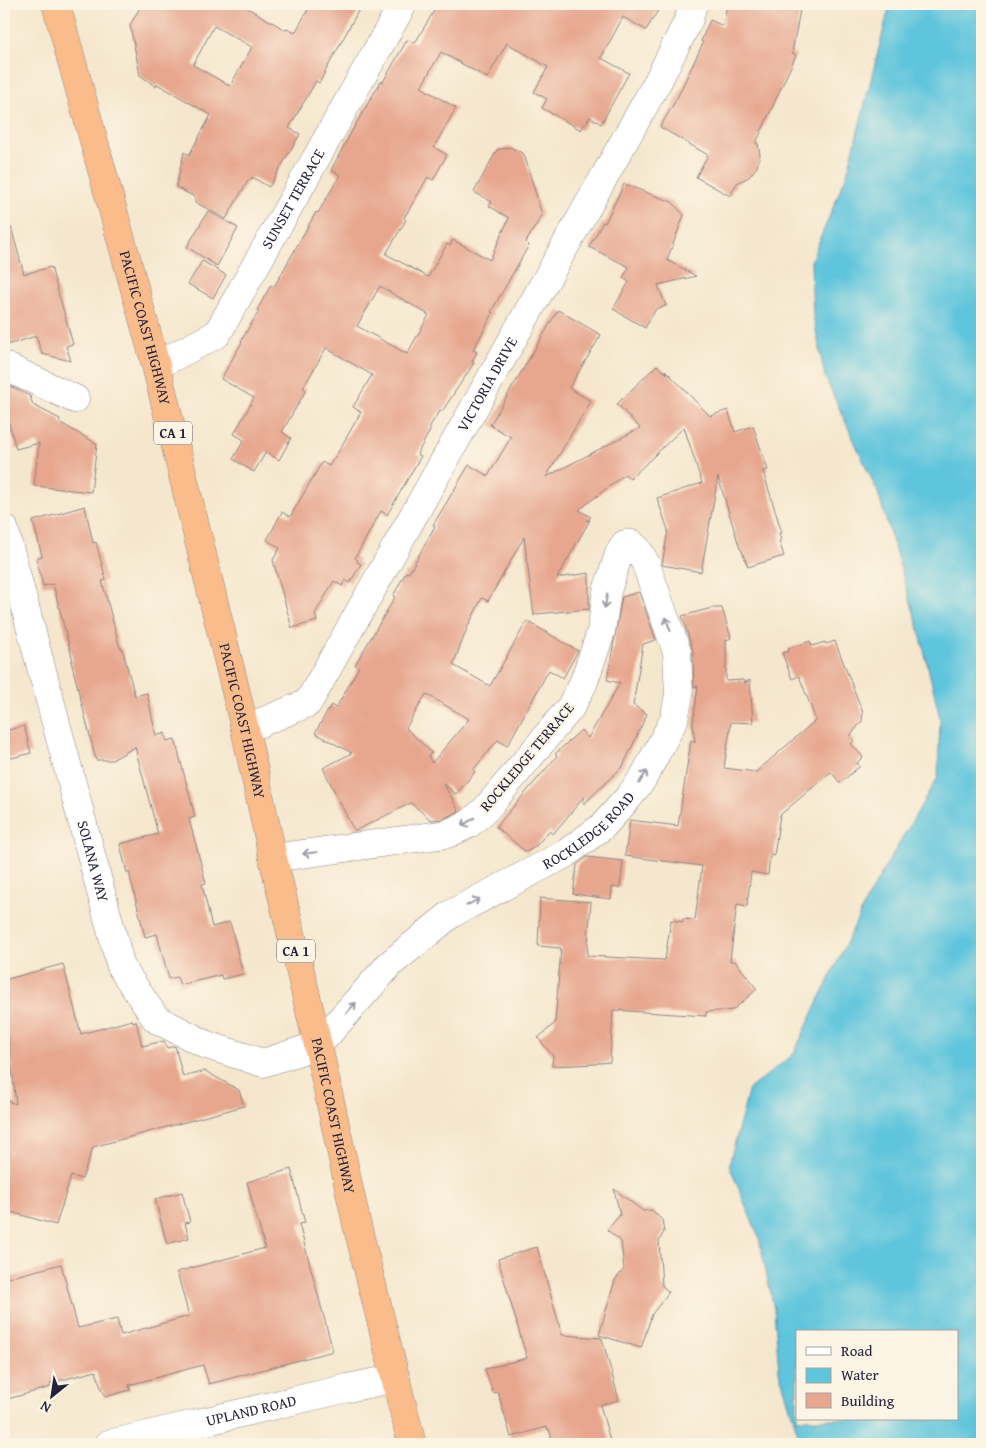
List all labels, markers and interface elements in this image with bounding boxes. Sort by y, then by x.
street label: SUNSET TERRACE [256,145,329,252]
street label: PACIFIC COAST HIGHWAY [115,248,176,407]
street label: VICTORIA DRIVE [452,332,522,435]
road number: CA 1 [154,422,192,444]
one-way arrow [600,593,610,609]
one-way arrow [663,617,672,633]
street label: PACIFIC COAST HIGHWAY [214,641,271,801]
street label: ROCKLEDGE TERRACE [475,697,579,816]
one-way arrow [638,770,648,784]
street label: ROCKLEDGE ROAD [539,787,639,874]
street label: SOLANA WAY [72,818,114,904]
one-way arrow [462,818,476,828]
one-way arrow [302,848,318,858]
one-way arrow [465,897,480,907]
road number: CA 1 [277,939,315,962]
one-way arrow [345,1002,357,1015]
street label: PACIFIC COAST HIGHWAY [307,1035,361,1196]
legend [796,1330,958,1420]
text: Road [841,1340,872,1361]
text: Water [841,1364,879,1385]
north arrow [28,1370,78,1420]
street label: UPLAND ROAD [204,1389,298,1431]
text: Building [841,1390,895,1411]
text: N [36,1396,55,1418]

